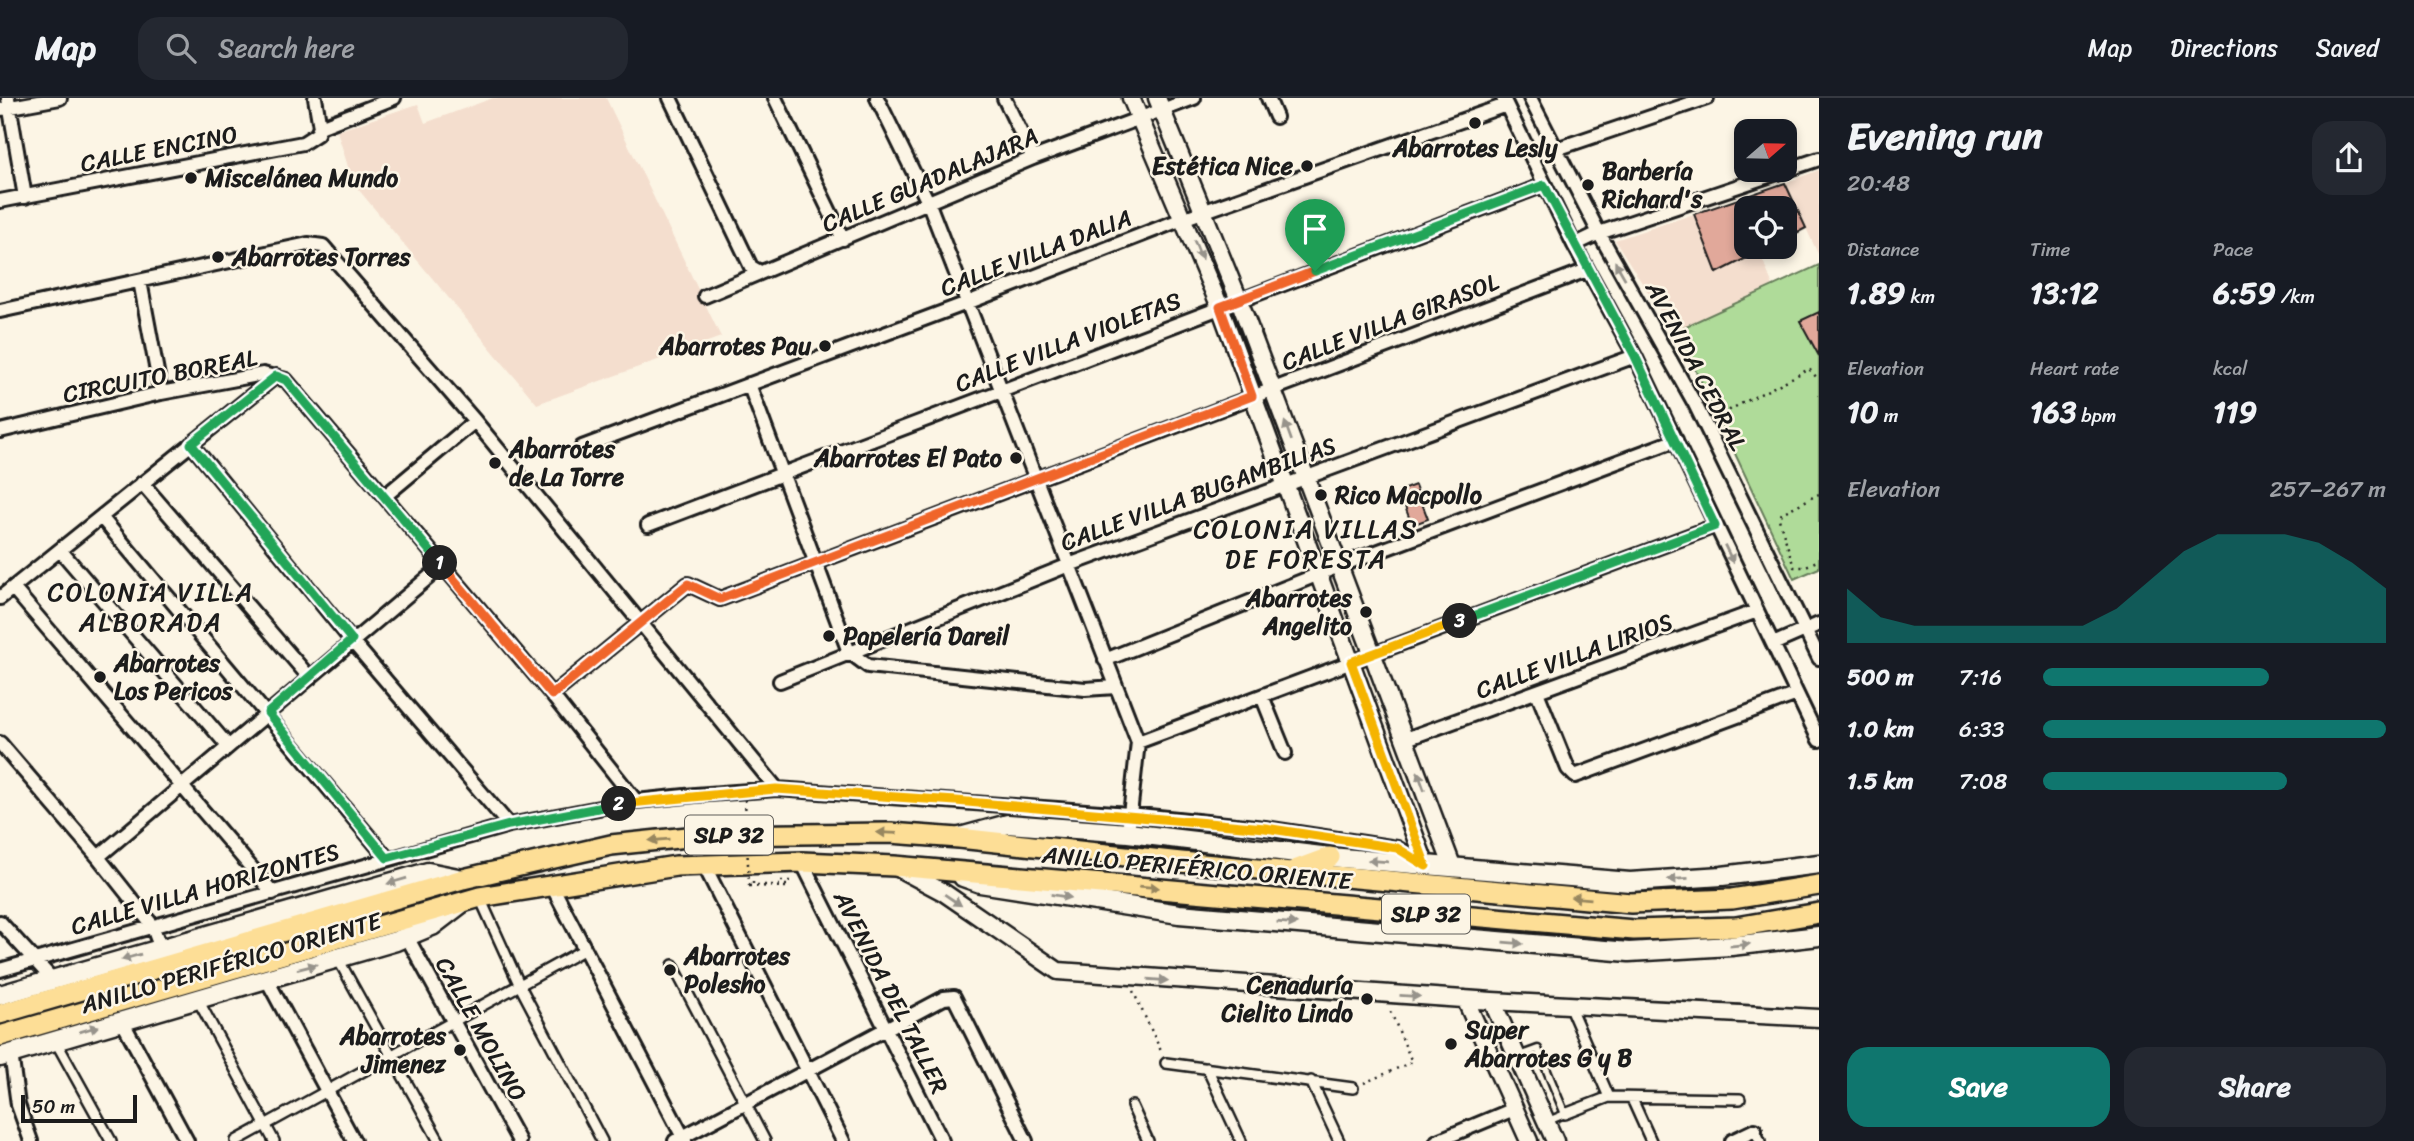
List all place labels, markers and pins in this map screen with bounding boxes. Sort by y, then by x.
marker: Abarrotes Lesly [1467,115,1483,131]
place label: Abarrotes Lesly [1392,127,1558,169]
place label: Estética Nice [1152,145,1294,187]
place label: Barbería Richard's [1601,150,1703,220]
place label: Miscelánea Mundo [204,157,398,199]
marker: Estética Nice [1299,158,1315,174]
marker: Miscelánea Mundo [183,170,199,186]
marker: Barbería Richard's [1580,177,1596,193]
pin [1285,199,1345,271]
place label: Abarrotes Torres [231,236,412,278]
marker: Abarrotes Torres [210,249,226,265]
place label: Abarrotes Pau [658,325,812,367]
marker: Abarrotes Pau [817,338,833,354]
place label: Abarrotes de La Torre [508,428,625,498]
place label: Abarrotes El Pato [813,437,1003,479]
marker: Abarrotes El Pato [1008,450,1024,466]
marker: Abarrotes de La Torre [487,455,503,471]
place label: Rico Macpollo [1334,474,1483,516]
marker: Rico Macpollo [1313,487,1329,503]
pin: 1 [422,546,458,580]
place label: Abarrotes Angelito [1245,577,1353,647]
pin: 3 [1442,603,1478,638]
marker: Abarrotes Angelito [1358,604,1374,620]
place label: Papelería Dareil [843,615,1010,657]
marker: Papelería Dareil [821,628,837,644]
place label: Abarrotes Los Pericos [113,642,234,712]
marker: Abarrotes Los Pericos [92,669,108,685]
pin: 2 [602,786,636,822]
place label: Abarrotes Polesho [683,935,791,1005]
marker: Abarrotes Polesho [662,962,678,978]
place label: Cenaduría Cielito Lindo [1220,964,1353,1034]
marker: Cenaduría Cielito Lindo [1359,991,1375,1007]
place label: Super Abarrotes G y B [1464,1009,1632,1079]
place label: Abarrotes Jimenez [339,1015,447,1085]
marker: Super Abarrotes G y B [1443,1036,1459,1052]
marker: Abarrotes Jimenez [452,1042,468,1058]

